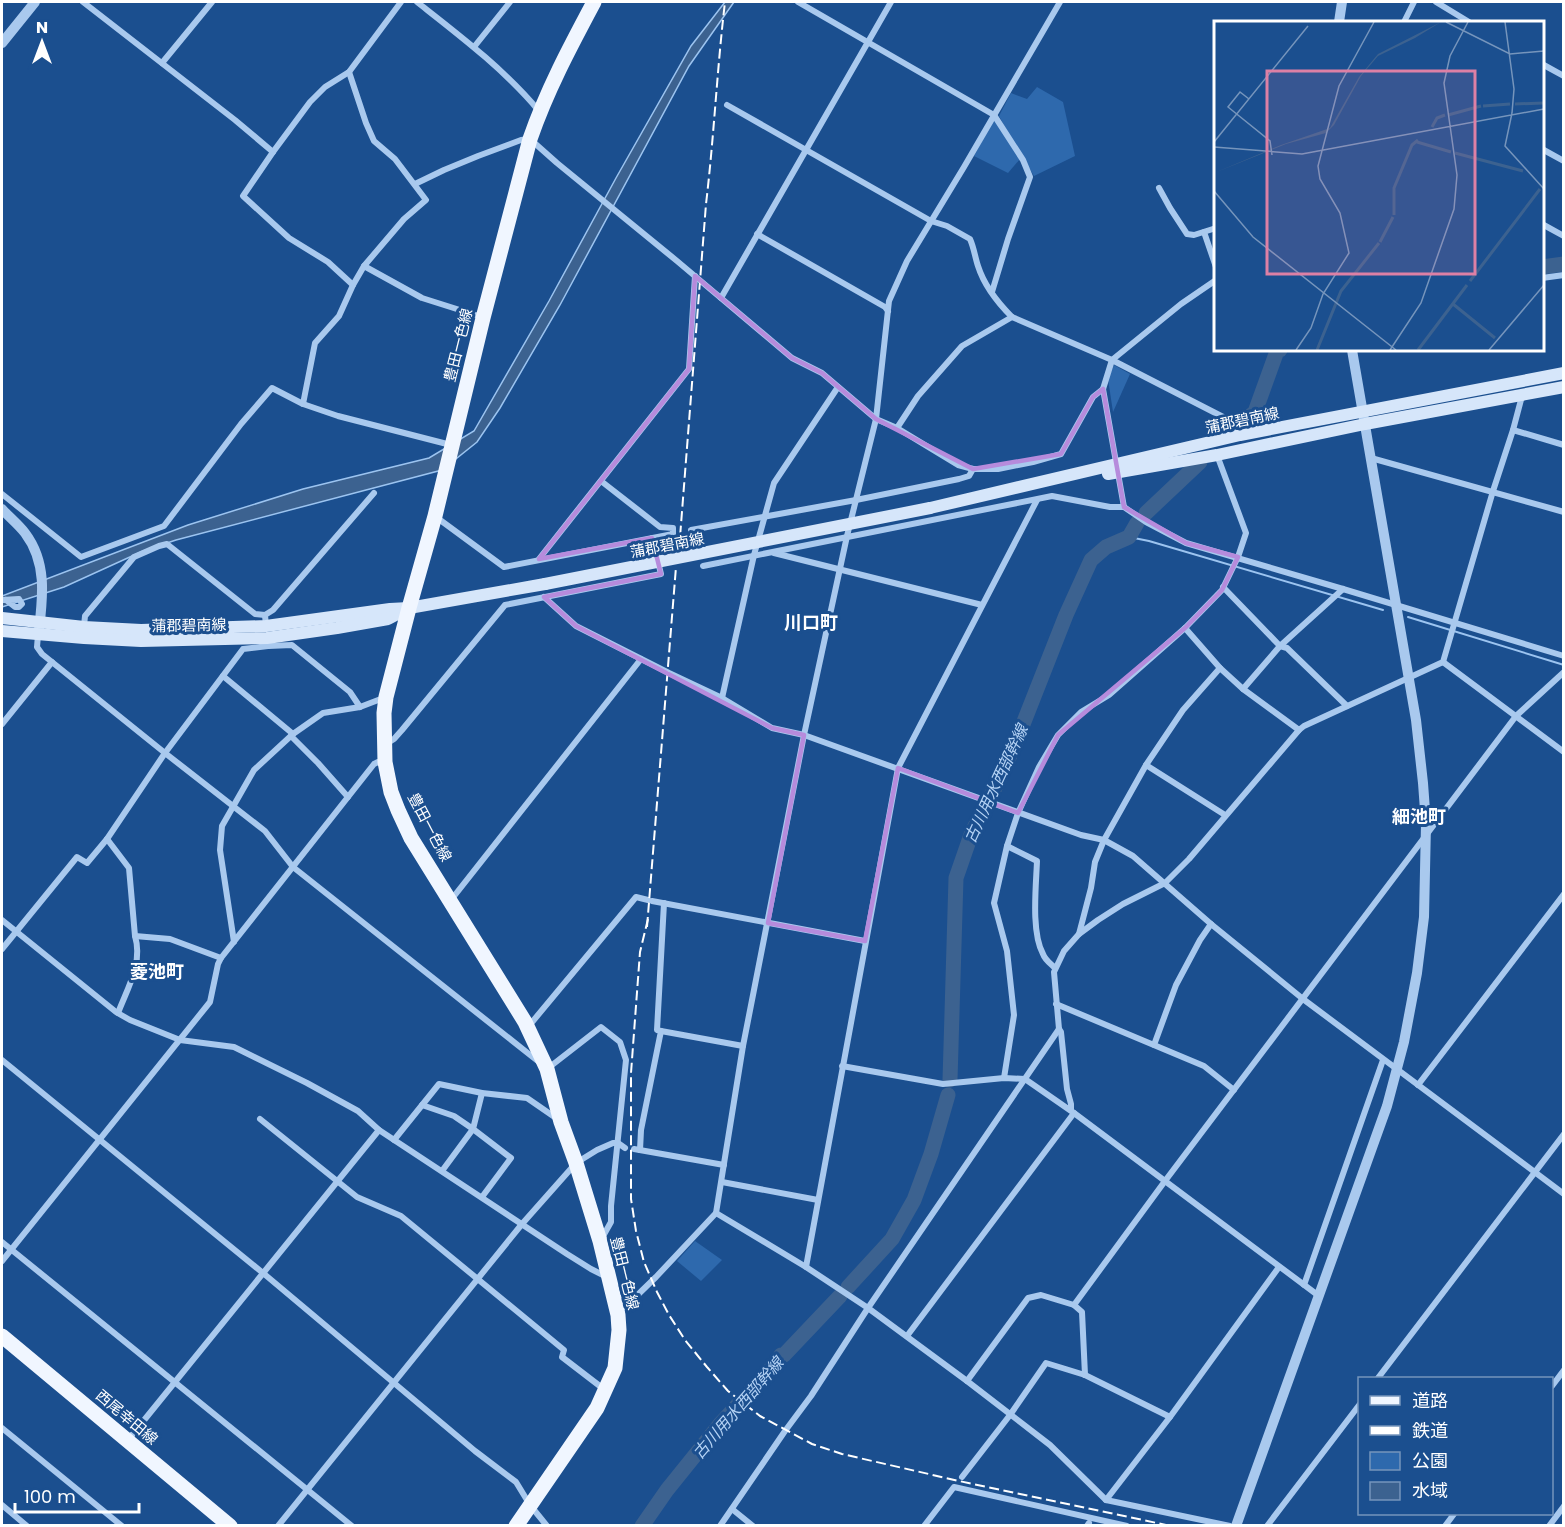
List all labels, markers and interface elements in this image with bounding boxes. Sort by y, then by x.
north arrow [12,12,72,72]
text: N [36,16,48,39]
inset map [1214,21,1544,351]
street label: 豊田一色線 [439,306,477,384]
street label: 蒲郡碧南線 [1203,402,1281,438]
street label: 蒲郡碧南線 [628,528,706,562]
district label: 川口町 [784,610,838,635]
street label: 蒲郡碧南線 [151,614,227,636]
water label: 古川用水西部幹線 [959,719,1034,847]
street label: 豊田一色線 [403,789,457,865]
district label: 細池町 [1392,804,1446,829]
district label: 菱池町 [130,959,184,984]
street label: 豊田一色線 [606,1234,644,1312]
water label: 古川用水西部幹線 [687,1351,790,1464]
legend [1358,1377,1553,1515]
street label: 西尾幸田線 [92,1385,162,1449]
text: 道路 [1412,1388,1448,1413]
text: 鉄道 [1412,1418,1448,1443]
text: 公園 [1412,1448,1448,1473]
scale bar [15,1476,140,1514]
text: 水域 [1412,1478,1448,1503]
text: 100 m [24,1484,76,1509]

